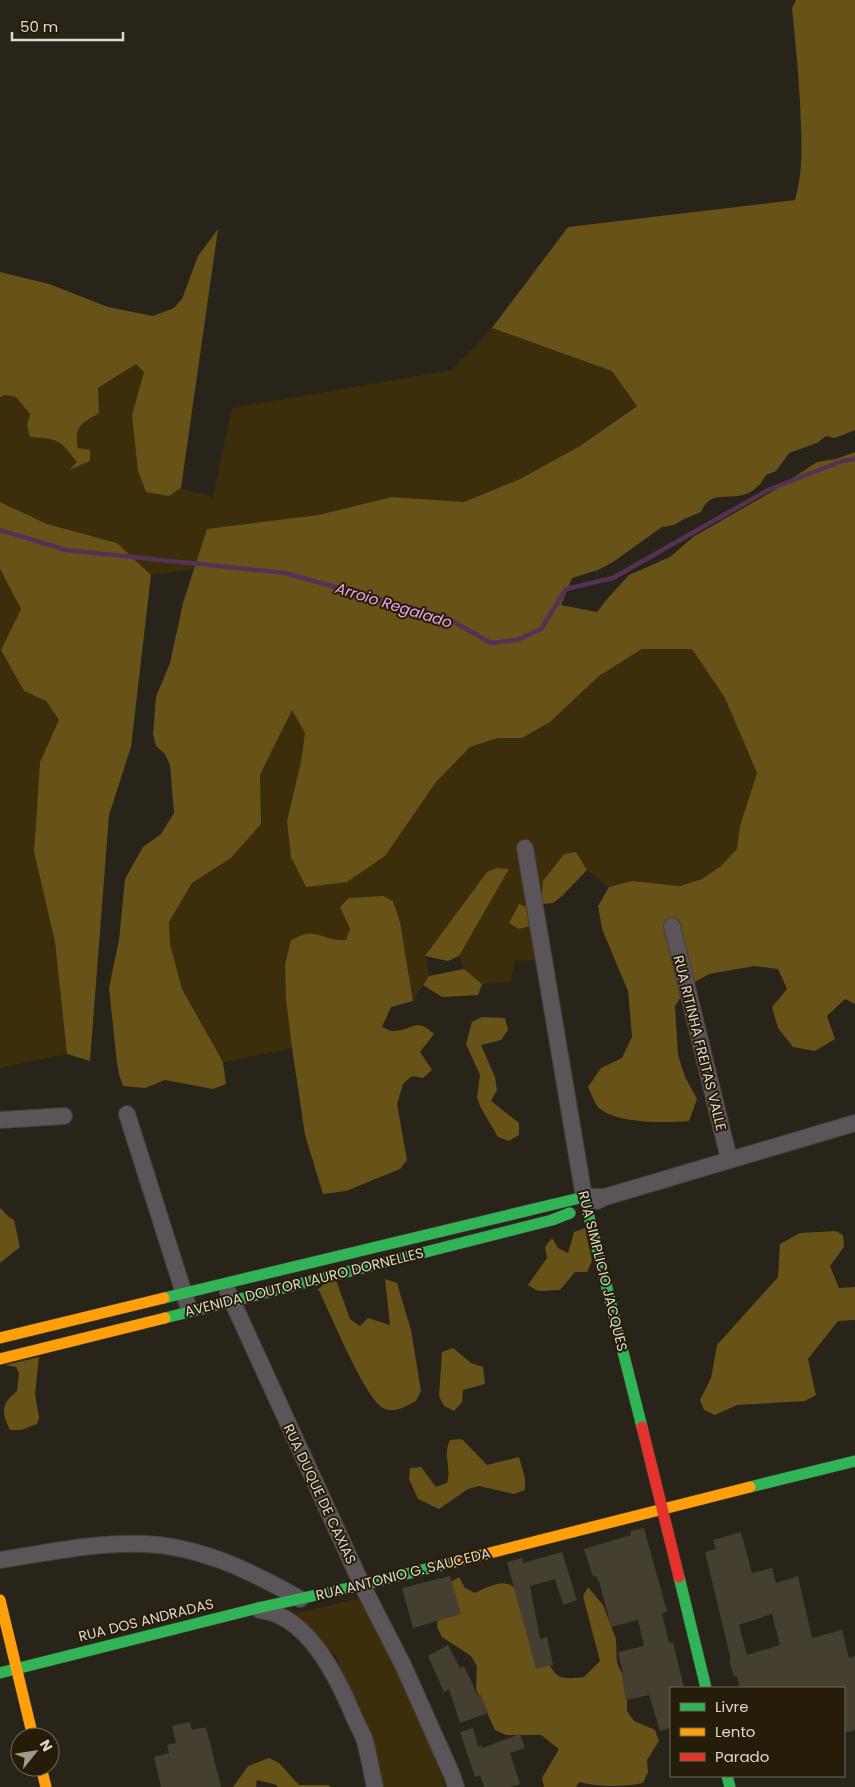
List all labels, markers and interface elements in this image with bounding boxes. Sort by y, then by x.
scale bar [12,10,124,42]
text: 50 m [20,16,58,37]
water label: Arroio Regalado [332,577,455,633]
street label: RUA RITINHA FREITAS VALLE [669,953,731,1133]
street label: RUA SIMPLICIO JACQUES [573,1189,633,1353]
street label: AVENIDA DOUTOR LAURO DORNELLES [182,1243,426,1321]
street label: RUA DUQUE DE CAXIAS [279,1421,361,1567]
street label: RUA ANTONIO G. SAUCEDA [314,1543,492,1605]
street label: RUA DOS ANDRADAS [76,1594,216,1646]
legend [670,1687,845,1777]
text: Livre [715,1696,748,1717]
text: Lento [715,1721,755,1742]
north arrow [10,1727,60,1777]
text: N [35,1736,58,1755]
text: Parado [715,1746,769,1767]

